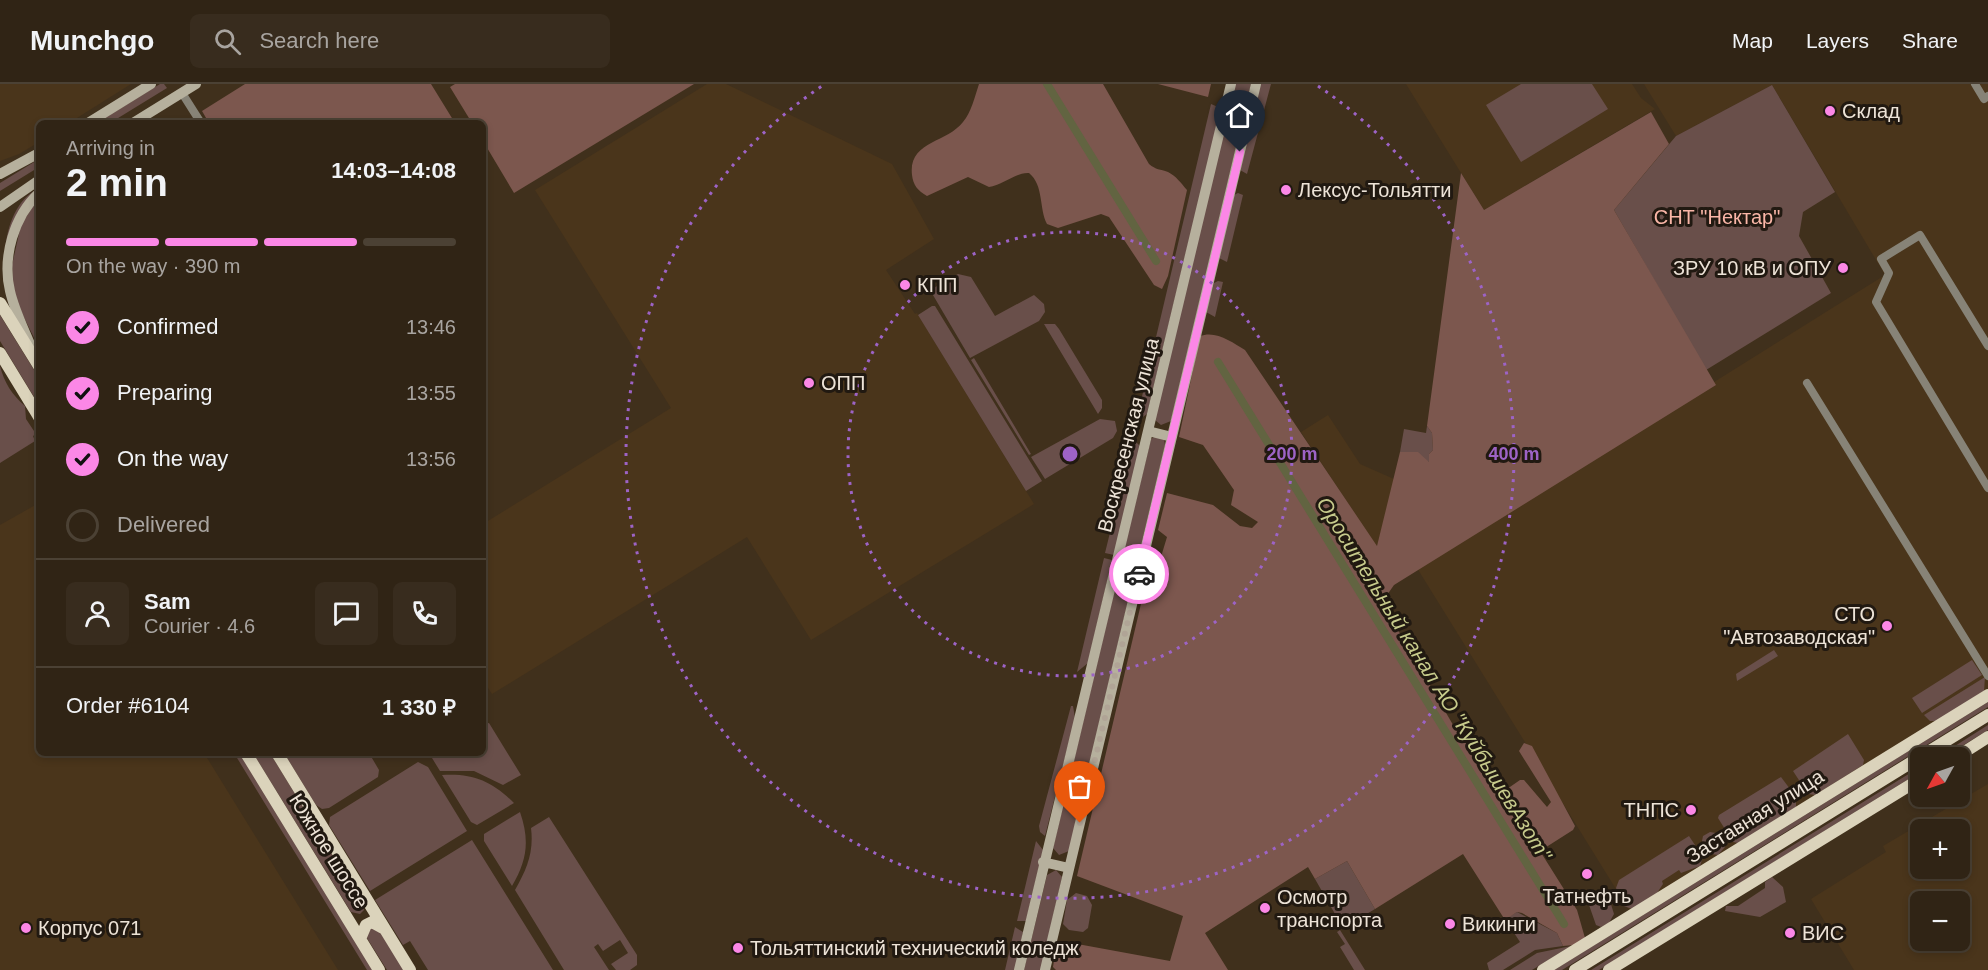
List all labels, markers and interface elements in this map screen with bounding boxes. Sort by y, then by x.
search box [190,14,610,68]
text: Munchgo [30,25,154,56]
icon: search [211,25,244,58]
text: Search here [259,28,379,53]
text: Map [1732,29,1773,52]
text: Layers [1806,29,1869,52]
text: Share [1902,29,1958,52]
pin [1214,90,1265,152]
icon: home [1223,99,1256,132]
place label: Склад [1842,100,1900,122]
marker: Склад [1823,104,1837,118]
text: Arriving in [66,137,155,159]
text: 14:03–14:08 [331,158,456,183]
text: 2 min [66,161,168,204]
place label: Лексус-Тольятти [1298,179,1451,201]
marker: Лексус-Тольятти [1279,183,1293,197]
park label: СНТ "Нектар" [1654,206,1780,228]
text: On the way · 390 m [66,255,241,277]
place label: ЗРУ 10 кВ и ОПУ [1673,257,1831,279]
marker: ЗРУ 10 кВ и ОПУ [1836,261,1850,275]
place label: КПП [917,274,957,296]
marker: КПП [898,278,912,292]
icon: check [66,311,99,344]
text: Confirmed [117,314,218,339]
text: 13:46 [406,316,456,338]
street label: Воскресенская улица [1093,335,1163,534]
place label: ОПП [821,372,865,394]
marker: ОПП [802,376,816,390]
icon: check [66,377,99,410]
text: Preparing [117,380,212,405]
text: 13:55 [406,382,456,404]
icon: check [66,443,99,476]
centre of rings [1060,444,1080,464]
text: 200 m [1266,444,1318,464]
text: 400 m [1488,444,1540,464]
text: On the way [117,446,228,471]
text: 13:56 [406,448,456,470]
water label: Оросительный канал АО "КуйбышевАзот" [1312,493,1557,866]
text: Delivered [117,512,210,537]
courier [1109,544,1169,604]
icon: car [1123,558,1156,591]
button: person [66,582,129,645]
button: chat [315,582,378,645]
button: phone [393,582,456,645]
text: Sam [144,589,190,614]
place label: СТО "Автозаводская" [1723,603,1875,648]
text: Courier · 4.6 [144,615,255,637]
marker: СТО "Автозаводская" [1880,619,1894,633]
text: Order #6104 [66,693,190,718]
text: 1 330 ₽ [382,695,456,720]
north arrow [1910,747,1970,807]
map controls [1910,747,1970,951]
pin [1054,761,1105,823]
street label: Заставная улица [1682,764,1828,867]
icon: bag [1063,770,1096,803]
street label: Южное шоссе [285,790,373,912]
place label: ТНПС [1624,799,1679,821]
marker: ТНПС [1684,803,1698,817]
button: + [1910,819,1970,879]
marker: Татнефть [1580,867,1594,881]
place label: Татнефть [1543,885,1631,907]
place label: Осмотр транспорта [1277,886,1383,931]
button: − [1910,891,1970,951]
marker: Осмотр транспорта [1258,901,1272,915]
place label: Викинги [1462,913,1536,935]
place label: Корпус 071 [38,917,141,939]
marker: Викинги [1443,917,1457,931]
marker: Корпус 071 [19,921,33,935]
place label: ВИС [1802,922,1844,944]
marker: ВИС [1783,926,1797,940]
place label: Тольяттинский технический коледж [750,937,1079,959]
marker: Тольяттинский технический коледж [731,941,745,955]

